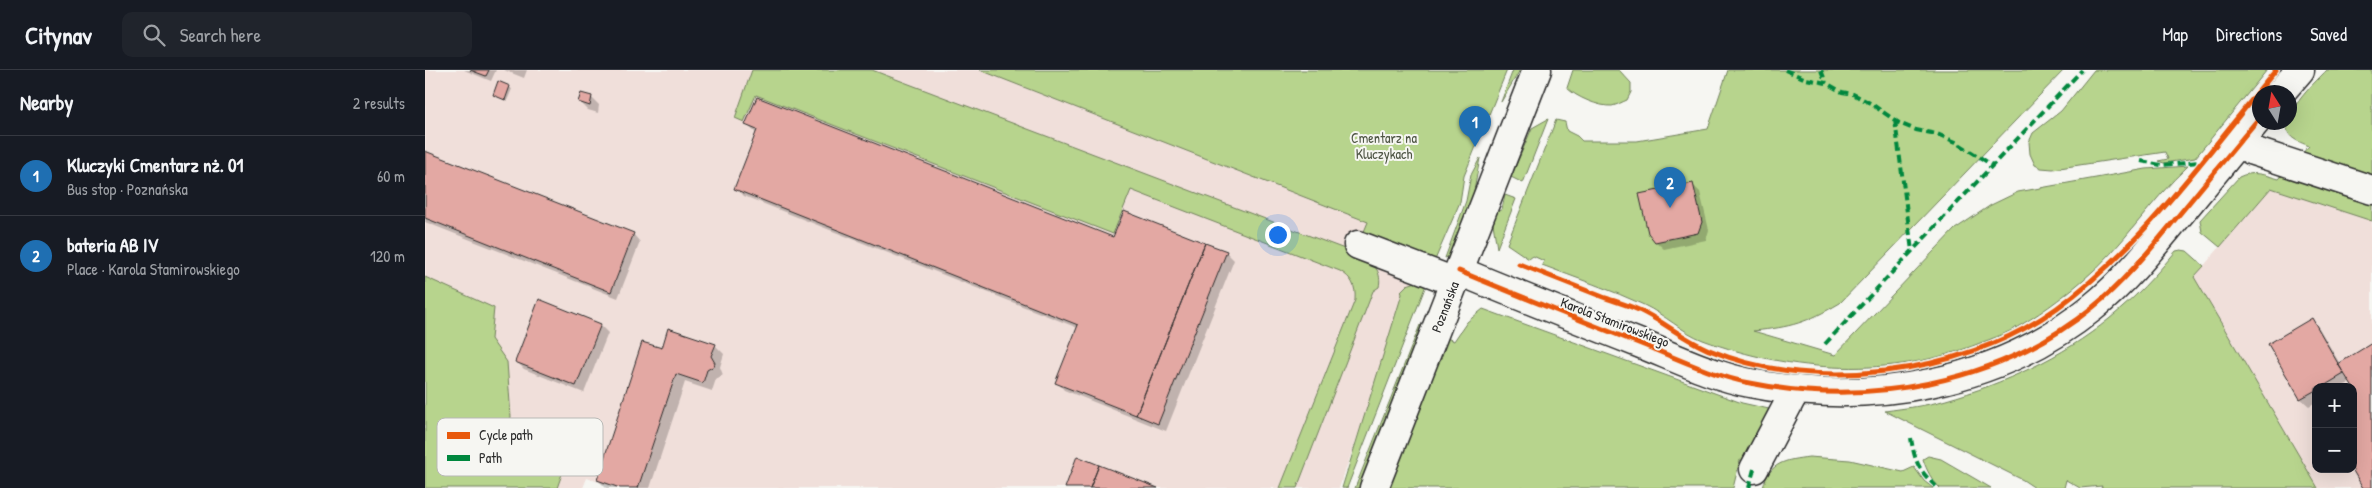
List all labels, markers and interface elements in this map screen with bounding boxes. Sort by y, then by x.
search box [122,12,472,57]
text: Citynav [25,19,92,51]
icon: search [140,21,168,49]
text: Search here [180,22,261,48]
text: Map [2163,22,2188,47]
text: Directions [2216,22,2282,47]
text: Saved [2310,22,2347,47]
north arrow [2252,85,2297,130]
text: Nearby [20,88,73,117]
text: 2 results [353,92,405,114]
pin: 1 [1459,106,1491,147]
park label: Cmentarz na Kluczykach [1351,128,1417,164]
text: Kluczyki Cmentarz nż. 01 [67,152,244,178]
text: 1 [33,165,39,187]
text: 60 m [377,165,405,187]
pin: 2 [1654,167,1686,208]
text: Bus stop · Poznańska [67,178,188,200]
your location [1265,222,1291,248]
text: bateria AB IV [67,232,158,258]
text: 2 [32,245,40,267]
text: 120 m [370,245,405,267]
text: Place · Karola Stamirowskiego [67,258,240,280]
street label: Poznańska [1426,278,1463,335]
street label: Karola Stamirowskiego [1558,292,1673,352]
map controls [2312,383,2357,473]
button: + [2312,383,2357,428]
legend [437,418,603,476]
text: Cycle path [479,425,533,445]
button: − [2312,428,2357,473]
text: Path [479,448,502,467]

